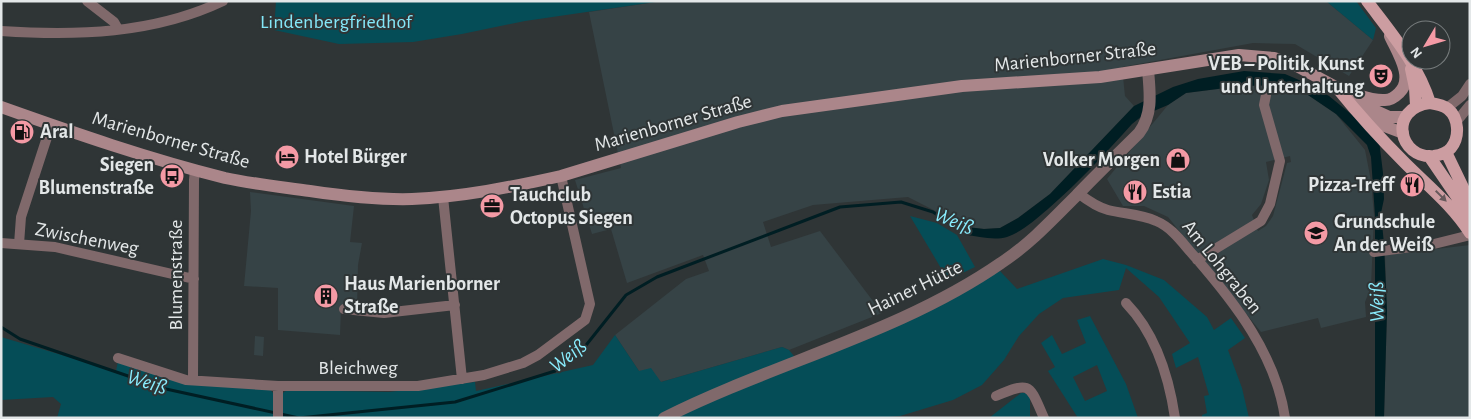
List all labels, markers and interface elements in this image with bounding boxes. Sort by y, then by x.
park label: Lindenbergfriedhof [260,12,413,32]
north arrow [1401,20,1451,70]
street label: Marienborner Straße [993,39,1157,75]
text: N [1408,44,1425,61]
place label: VEB – Politik, Kunst und Unterhaltung [1208,54,1365,97]
theatre icon: VEB – Politik, Kunst und Unterhaltung [1368,63,1394,89]
street label: Marienborner Straße [592,91,754,155]
street label: Marienborner Straße [90,108,252,172]
fuel station icon: Aral [9,119,35,145]
place label: Aral [40,122,74,142]
hotel icon: Hotel Bürger [274,144,300,170]
place label: Hotel Bürger [304,147,407,167]
shop icon: Volker Morgen [1165,147,1191,173]
place label: Volker Morgen [1043,150,1160,170]
place label: Siegen Blumenstraße [38,155,154,198]
bus stop icon: Siegen Blumenstraße [159,163,185,189]
restaurant icon: Pizza-Treff [1399,172,1425,198]
place label: Pizza-Treff [1308,175,1395,195]
restaurant icon: Estia [1122,179,1148,205]
place label: Estia [1152,182,1192,202]
place label: Tauchclub Octopus Siegen [510,185,633,228]
one-way arrow [1435,190,1447,202]
office icon: Tauchclub Octopus Siegen [479,193,505,219]
water label: Weiß [931,203,977,239]
place label: Grundschule An der Weiß [1334,212,1435,255]
street label: Am Lohgraben [1178,216,1266,318]
street label: Zwischenweg [34,219,141,259]
street label: Blumenstraße [166,220,186,330]
school or university icon: Grundschule An der Weiß [1303,220,1329,246]
street label: Hainer Hütte [865,257,965,319]
place label: Haus Marienborner Straße [344,274,500,317]
water label: Weiß [1366,281,1388,323]
building icon: Haus Marienborner Straße [313,283,339,309]
water label: Weiß [545,335,591,377]
street label: Bleichweg [318,358,398,378]
water label: Weiß [124,366,170,398]

